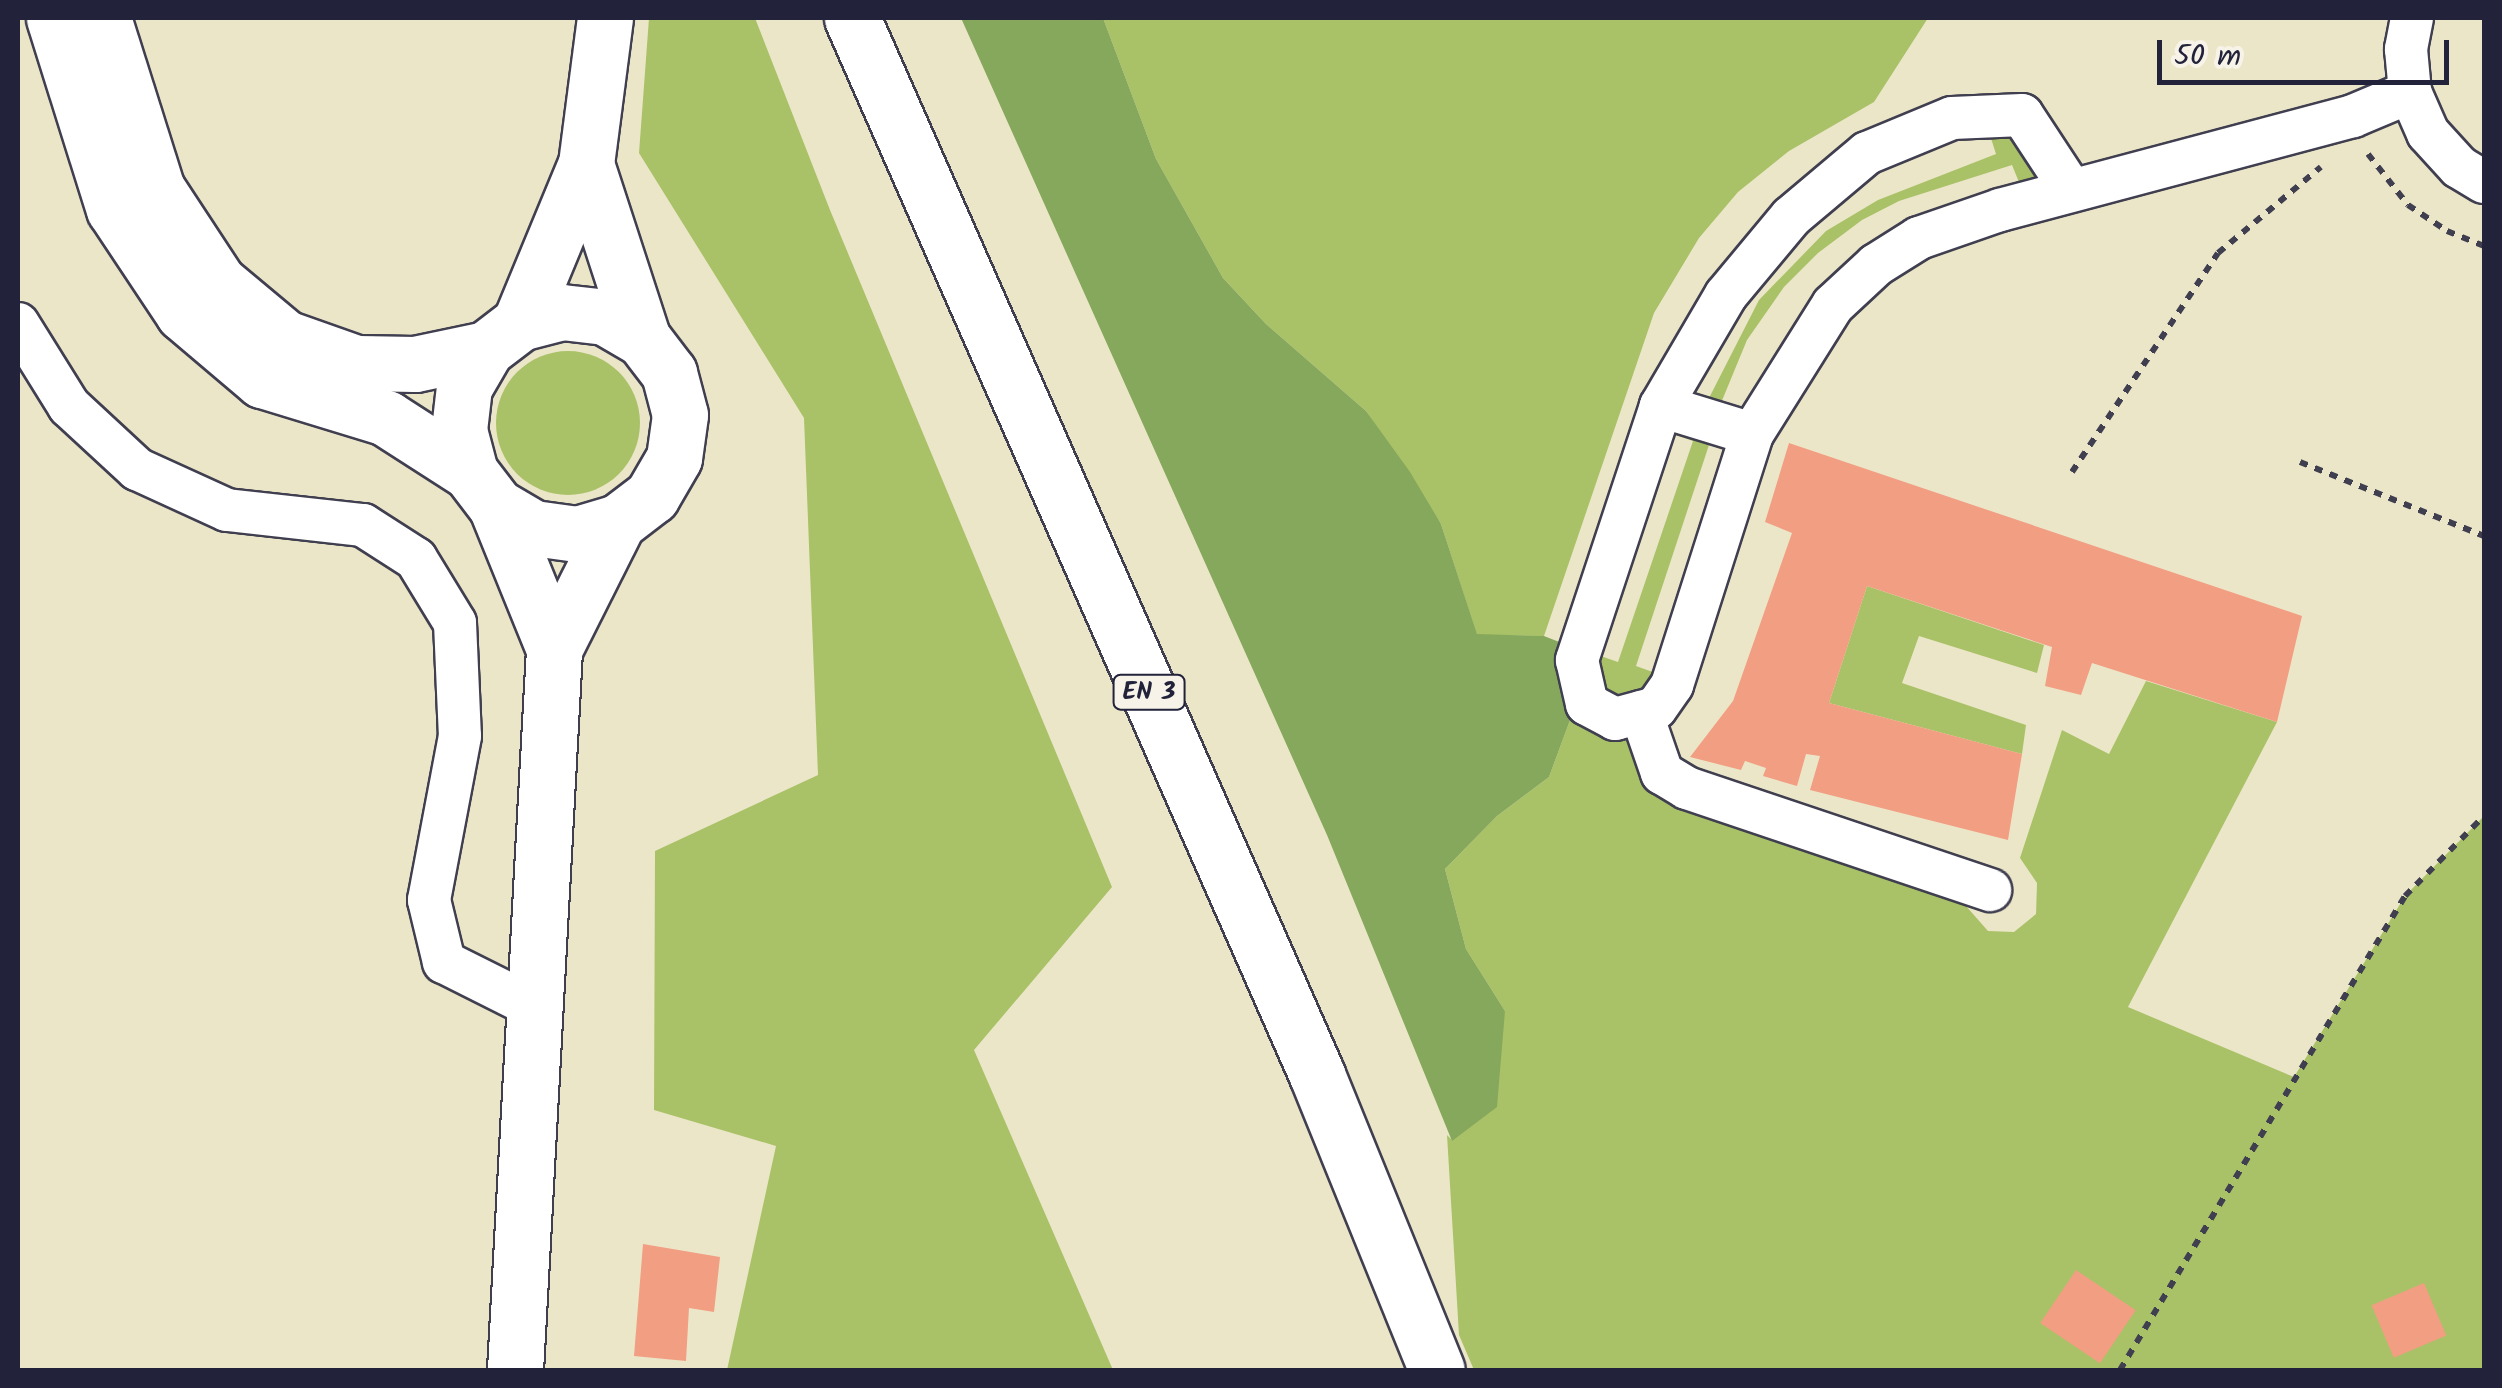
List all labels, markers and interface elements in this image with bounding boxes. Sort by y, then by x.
scale bar [2162,20,2454,82]
text: 50 m [2174,33,2241,81]
road number: EN 3 [1112,672,1186,712]

